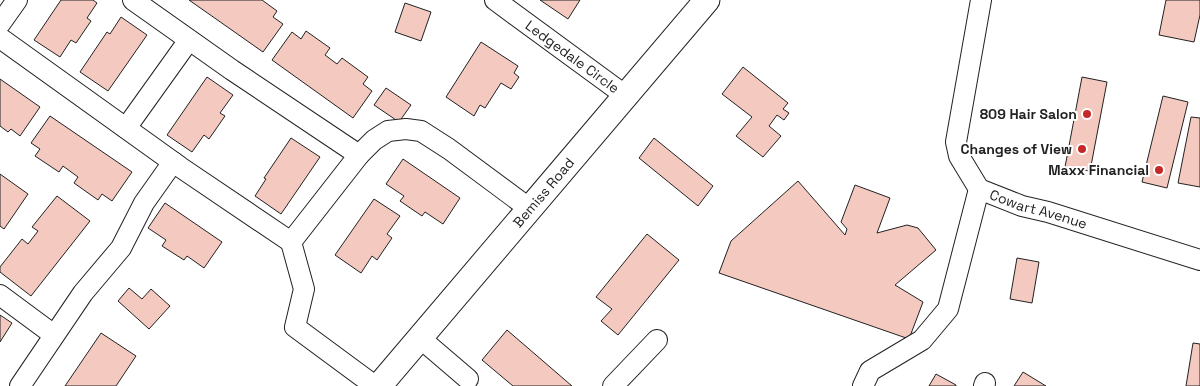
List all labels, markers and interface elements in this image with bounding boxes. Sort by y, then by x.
street label: Ledgedale Circle [522,16,623,97]
place label: 809 Hair Salon [980,105,1077,123]
marker: 809 Hair Salon [1081,108,1093,120]
place label: Changes of View [961,140,1072,158]
marker: Changes of View [1076,143,1088,155]
street label: Bemiss Road [509,154,578,231]
place label: Maxx Financial [1048,161,1149,179]
marker: Maxx Financial [1153,164,1165,176]
street label: Cowart Avenue [987,185,1089,233]

